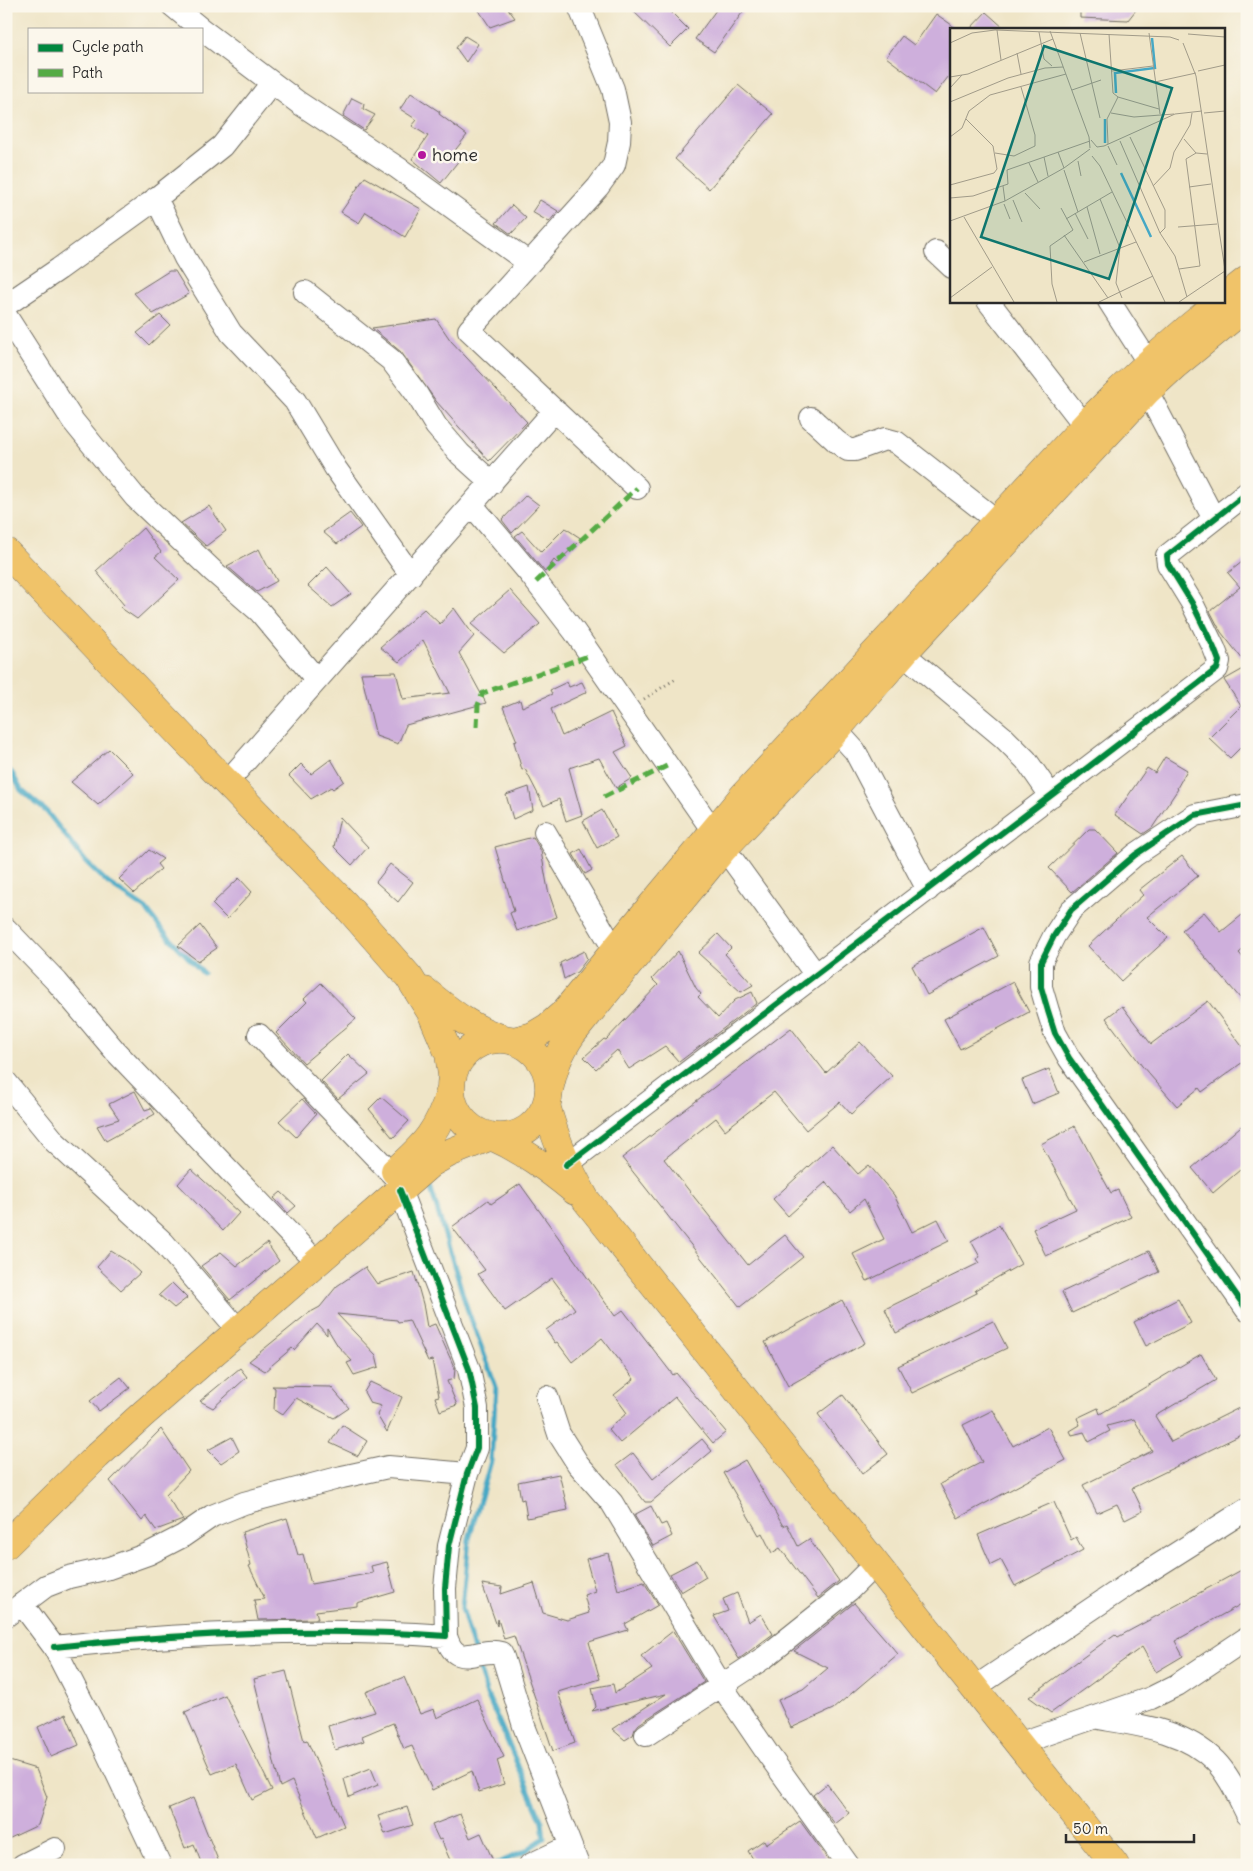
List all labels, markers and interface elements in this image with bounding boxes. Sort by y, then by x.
legend [28,28,202,92]
inset map [950,28,1226,302]
text: Cycle path [72,37,144,56]
text: Path [72,63,103,82]
place label: home [432,143,478,166]
marker: home [416,149,428,161]
scale bar [1066,1811,1193,1843]
text: 50 m [1073,1819,1108,1838]

